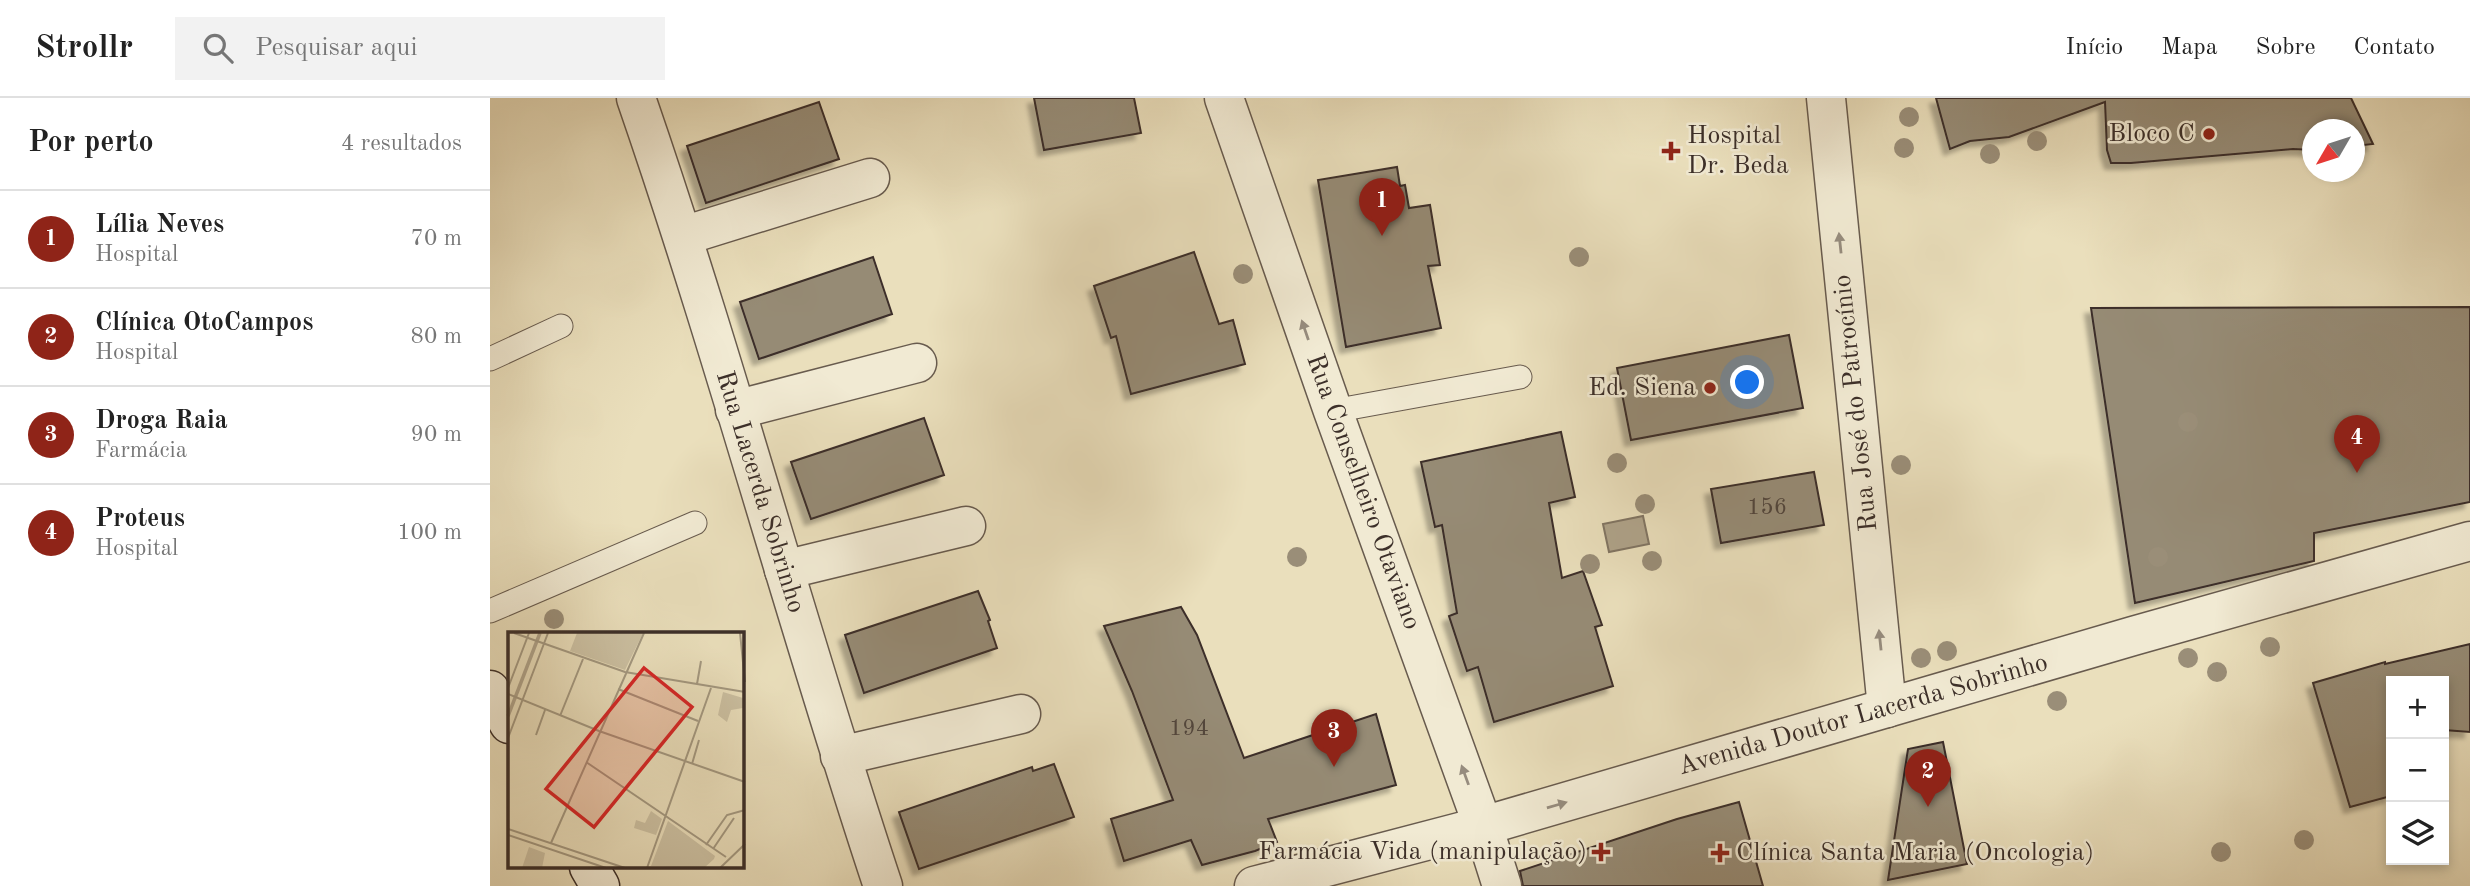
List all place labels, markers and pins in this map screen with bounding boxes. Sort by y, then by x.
place label: Bloco C [2108,121,2195,147]
place label: Hospital Dr. Beda [1687,123,1789,179]
marker: Bloco C [2201,126,2217,142]
marker: Hospital Dr. Beda [1661,141,1681,161]
pin: 1 [1359,178,1405,236]
place label: Ed. Siena [1588,375,1696,401]
marker: Ed. Siena [1702,380,1718,396]
pin: 4 [2334,415,2380,473]
pin: 3 [1311,709,1357,767]
pin: 2 [1905,749,1951,807]
place label: Farmácia Vida (manipulação) [1258,839,1587,865]
place label: Clínica Santa Maria (Oncologia) [1736,840,2094,866]
marker: Clínica Santa Maria (Oncologia) [1710,843,1730,863]
marker: Farmácia Vida (manipulação) [1593,844,1609,860]

